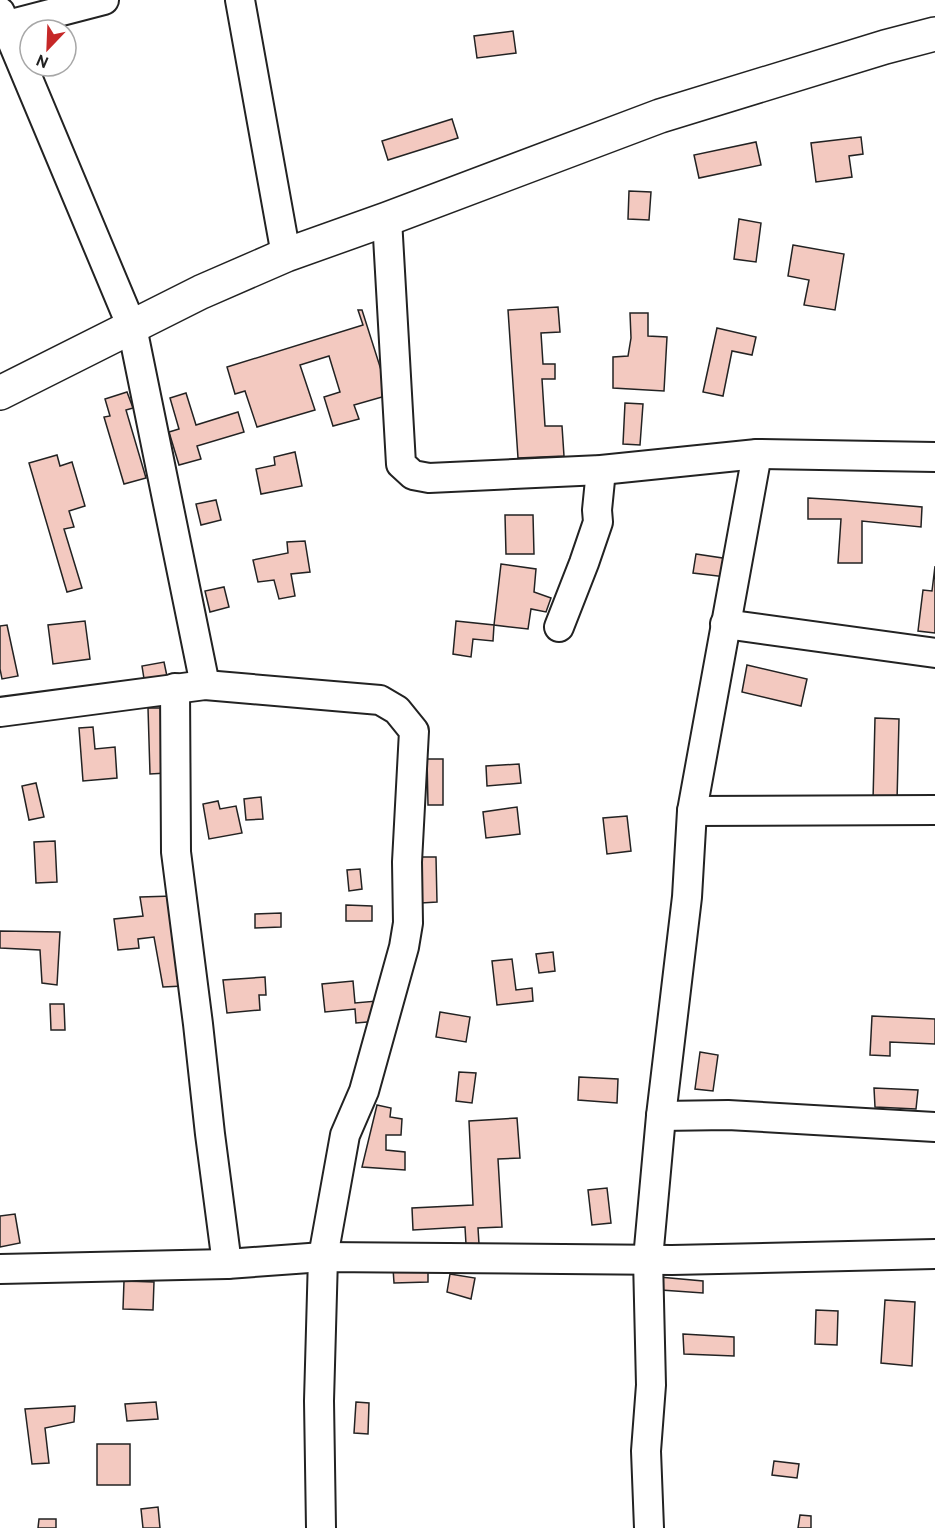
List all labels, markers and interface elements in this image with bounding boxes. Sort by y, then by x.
north arrow [18,18,78,78]
text: N [34,49,52,71]

